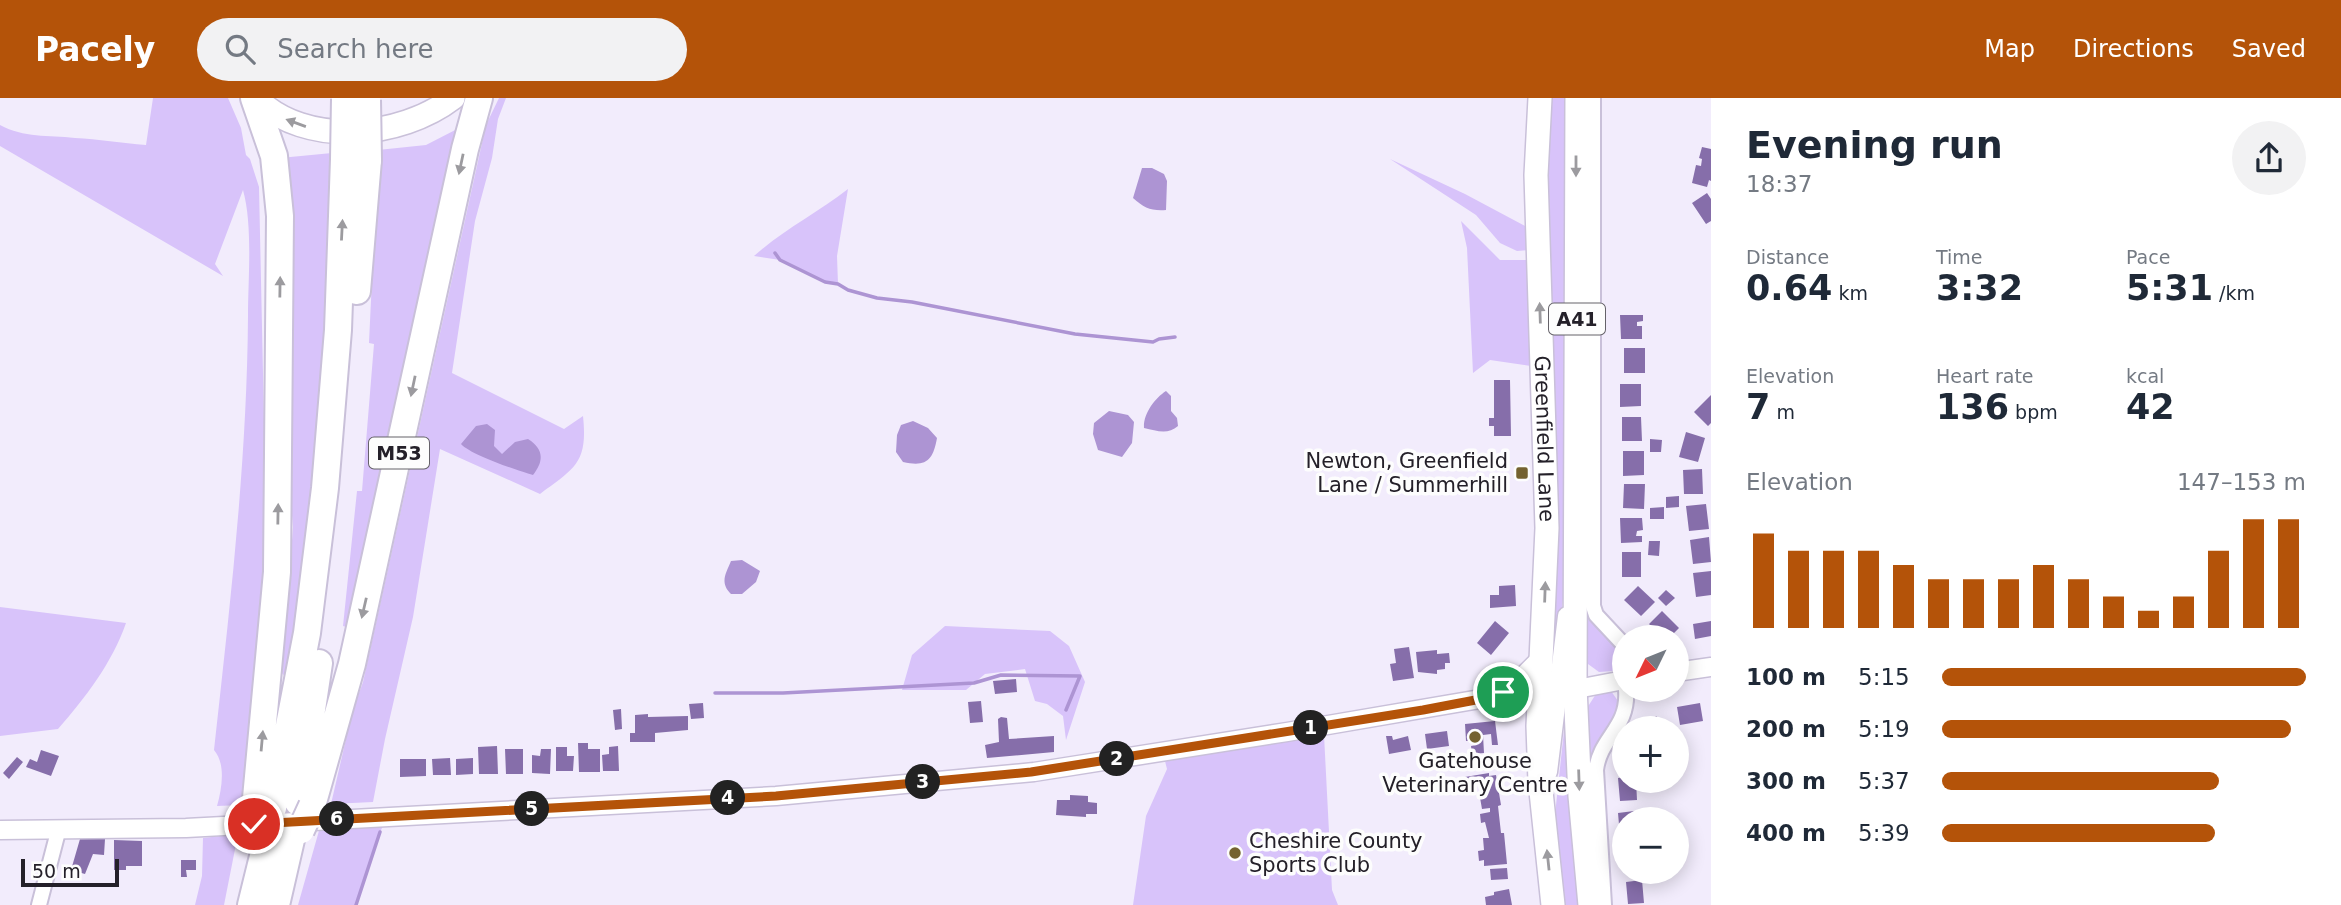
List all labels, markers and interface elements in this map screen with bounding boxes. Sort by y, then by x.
search box [197,18,687,81]
text: Pacely [35,30,155,69]
icon: search [221,30,259,68]
text: Search here [277,34,434,64]
text: Map [1984,35,2035,63]
text: Directions [2073,35,2194,63]
text: Saved [2232,35,2306,63]
one-way arrow [285,117,306,128]
button: share [2232,121,2306,195]
text: Evening run [1746,123,2003,167]
one-way arrow [456,153,467,175]
one-way arrow [1570,155,1582,177]
text: 18:37 [1746,171,1812,197]
one-way arrow [337,219,348,241]
text: Distance [1746,246,1829,268]
text: Time [1936,246,1983,268]
text: Pace [2126,246,2170,268]
text: 0.64 [1746,268,1832,308]
text: 3:32 [1936,268,2023,308]
text: 5:31 [2126,268,2213,308]
one-way arrow [274,275,286,297]
text: km [1832,282,1868,304]
text: /km [2213,282,2255,304]
one-way arrow [1534,302,1546,324]
road number: A41 [1549,304,1605,334]
street label: Greenfield Lane [1530,355,1559,522]
text: Elevation [1746,365,1834,387]
text: Heart rate [1936,365,2034,387]
text: kcal [2126,365,2164,387]
one-way arrow [408,375,419,397]
text: 7 [1746,387,1770,427]
text: 136 [1936,387,2009,427]
text: 42 [2126,387,2175,427]
text: m [1770,401,1795,423]
text: bpm [2009,401,2058,423]
road number: M53 [369,438,429,468]
place label: Newton, Greenfield Lane / Summerhill [1306,449,1508,497]
marker: Newton, Greenfield Lane / Summerhill [1514,465,1530,481]
text: Elevation [1746,469,1853,495]
text: 147–153 m [2177,469,2306,495]
one-way arrow [272,503,284,525]
one-way arrow [1539,581,1550,603]
one-way arrow [359,597,370,619]
north arrow [1612,625,1689,702]
map controls [1612,625,1689,884]
pin [1473,662,1533,722]
text: 100 m [1746,664,1826,690]
text: 5:15 [1858,664,1910,690]
icon: arrive [1484,673,1522,711]
pin: 1 [1294,710,1328,746]
text: 1 [1304,716,1317,738]
button: + [1612,716,1689,793]
text: 200 m [1746,716,1826,742]
text: 5:19 [1858,716,1910,742]
marker: Gatehouse Veterinary Centre [1467,729,1483,745]
one-way arrow [257,730,268,752]
pin: 2 [1100,742,1134,776]
text: 2 [1110,747,1123,769]
place label: Gatehouse Veterinary Centre [1382,749,1568,797]
pin: 3 [906,764,940,800]
text: 300 m [1746,768,1826,794]
text: 5:37 [1858,768,1910,794]
one-way arrow [1574,769,1585,791]
text: 3 [916,770,929,792]
pin: 4 [710,780,746,816]
text: 4 [721,786,734,808]
pin: 5 [514,792,550,826]
pin [224,794,284,854]
text: 5 [525,797,538,819]
pin: 6 [320,802,354,836]
icon: check [235,805,273,843]
text: 6 [330,807,343,829]
button: − [1612,807,1689,884]
text: 400 m [1746,820,1826,846]
text: 5:39 [1858,820,1910,846]
place label: Cheshire County Sports Club [1249,829,1423,877]
marker: Cheshire County Sports Club [1227,845,1243,861]
one-way arrow [1542,849,1553,871]
scale bar [21,856,119,888]
text: 50 m [32,860,81,882]

